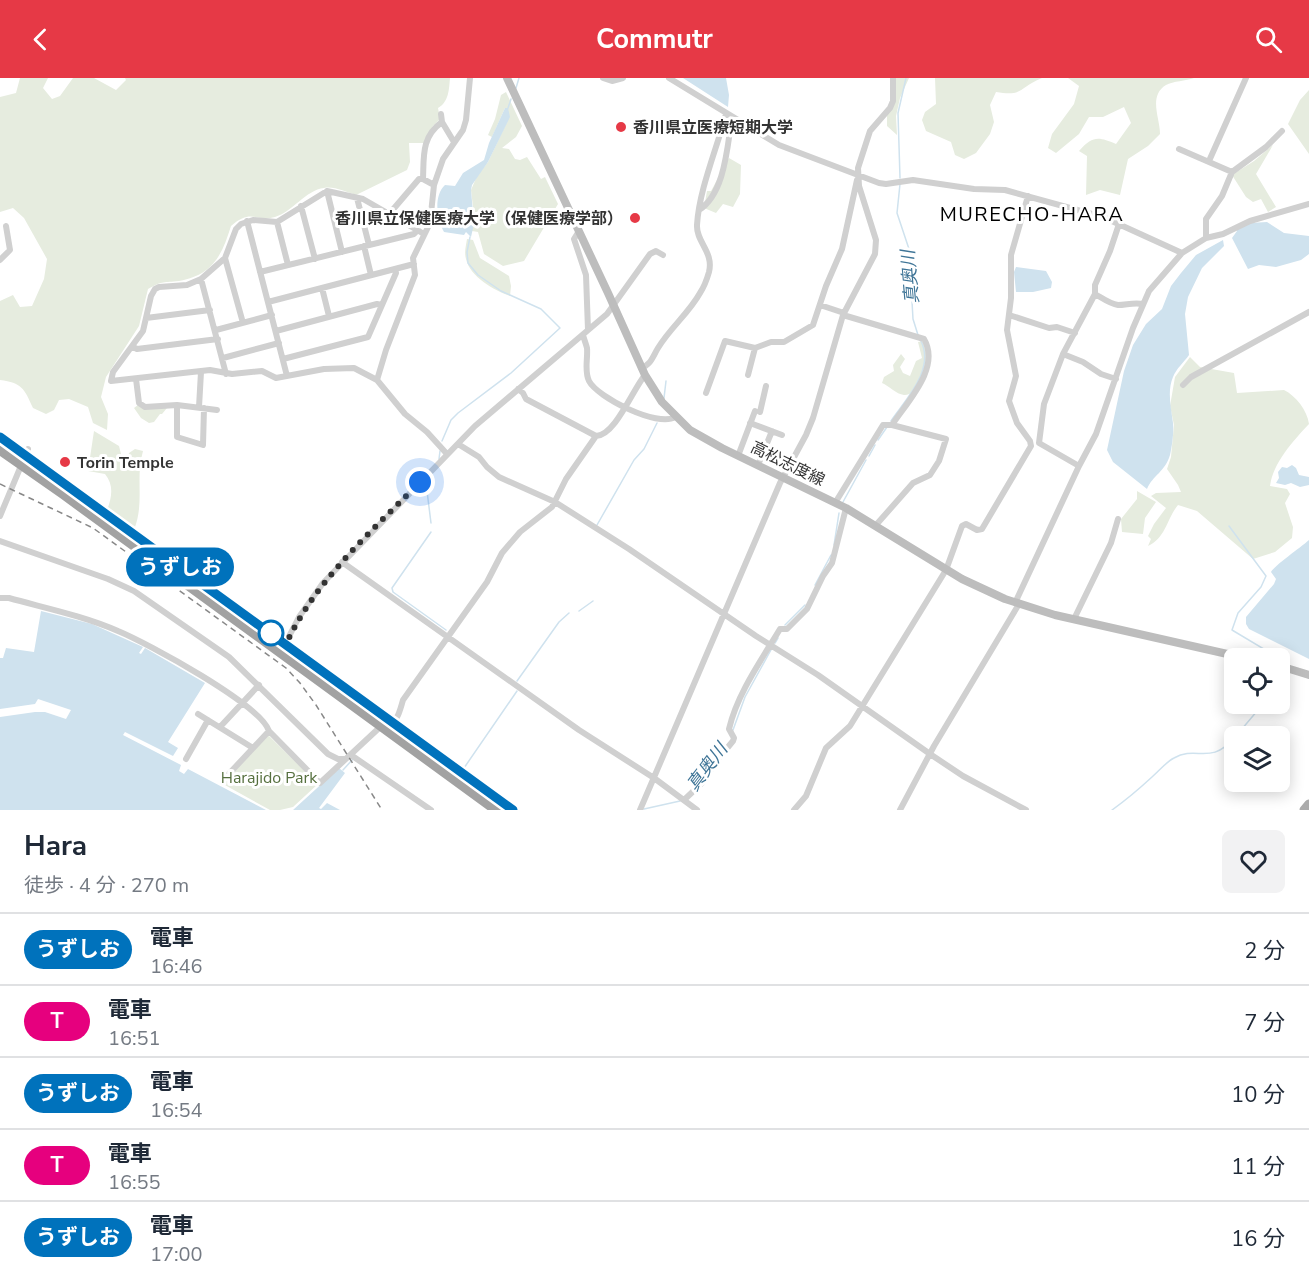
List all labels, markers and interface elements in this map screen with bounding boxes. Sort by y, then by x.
text: Commutr [596,21,713,58]
icon: back [24,23,57,56]
icon: search [1252,23,1285,56]
place label: 香川県立医療短期大学 [633,117,793,139]
marker: 香川県立医療短期大学 [614,120,628,134]
district label: MURECHO-HARA [940,201,1124,228]
place label: 香川県立保健医療大学（保健医療学部） [335,208,623,230]
marker: 香川県立保健医療大学（保健医療学部） [628,211,642,225]
water label: 真奥川 [896,247,924,305]
street label: 高松志度線 [747,436,828,491]
place label: Torin Temple [77,452,174,474]
marker: Torin Temple [58,455,72,469]
your location [405,467,435,497]
line badge: うずしお [138,548,222,586]
text: うずしお [138,553,222,581]
unlabelled marker [258,620,284,646]
map controls [1224,648,1290,792]
button: locate [1224,648,1290,714]
button: layers [1224,726,1290,792]
water label: 真奥川 [681,737,734,796]
park label: Harajido Park [221,767,318,789]
text: Hara [24,827,87,865]
button: heart [1222,830,1285,893]
text: 徒歩 · 4 分 · 270 m [24,872,189,899]
text: 電車 [150,923,194,953]
text: うずしお [36,935,120,963]
text: 2 分 [1244,936,1285,966]
text: 16:46 [150,953,203,980]
text: 電車 [108,995,152,1025]
text: T [50,1007,64,1035]
text: 7 分 [1244,1008,1285,1038]
text: 16:51 [108,1025,161,1052]
text: 電車 [150,1067,194,1097]
text: うずしお [36,1079,120,1107]
text: 10 分 [1231,1080,1285,1110]
text: 16:54 [150,1097,203,1124]
text: 電車 [108,1139,152,1169]
text: T [50,1151,64,1179]
text: 11 分 [1231,1152,1285,1182]
text: 16:55 [108,1169,161,1196]
text: 電車 [150,1211,194,1241]
text: うずしお [36,1223,120,1251]
text: 16 分 [1231,1224,1285,1254]
text: 17:00 [150,1241,203,1268]

